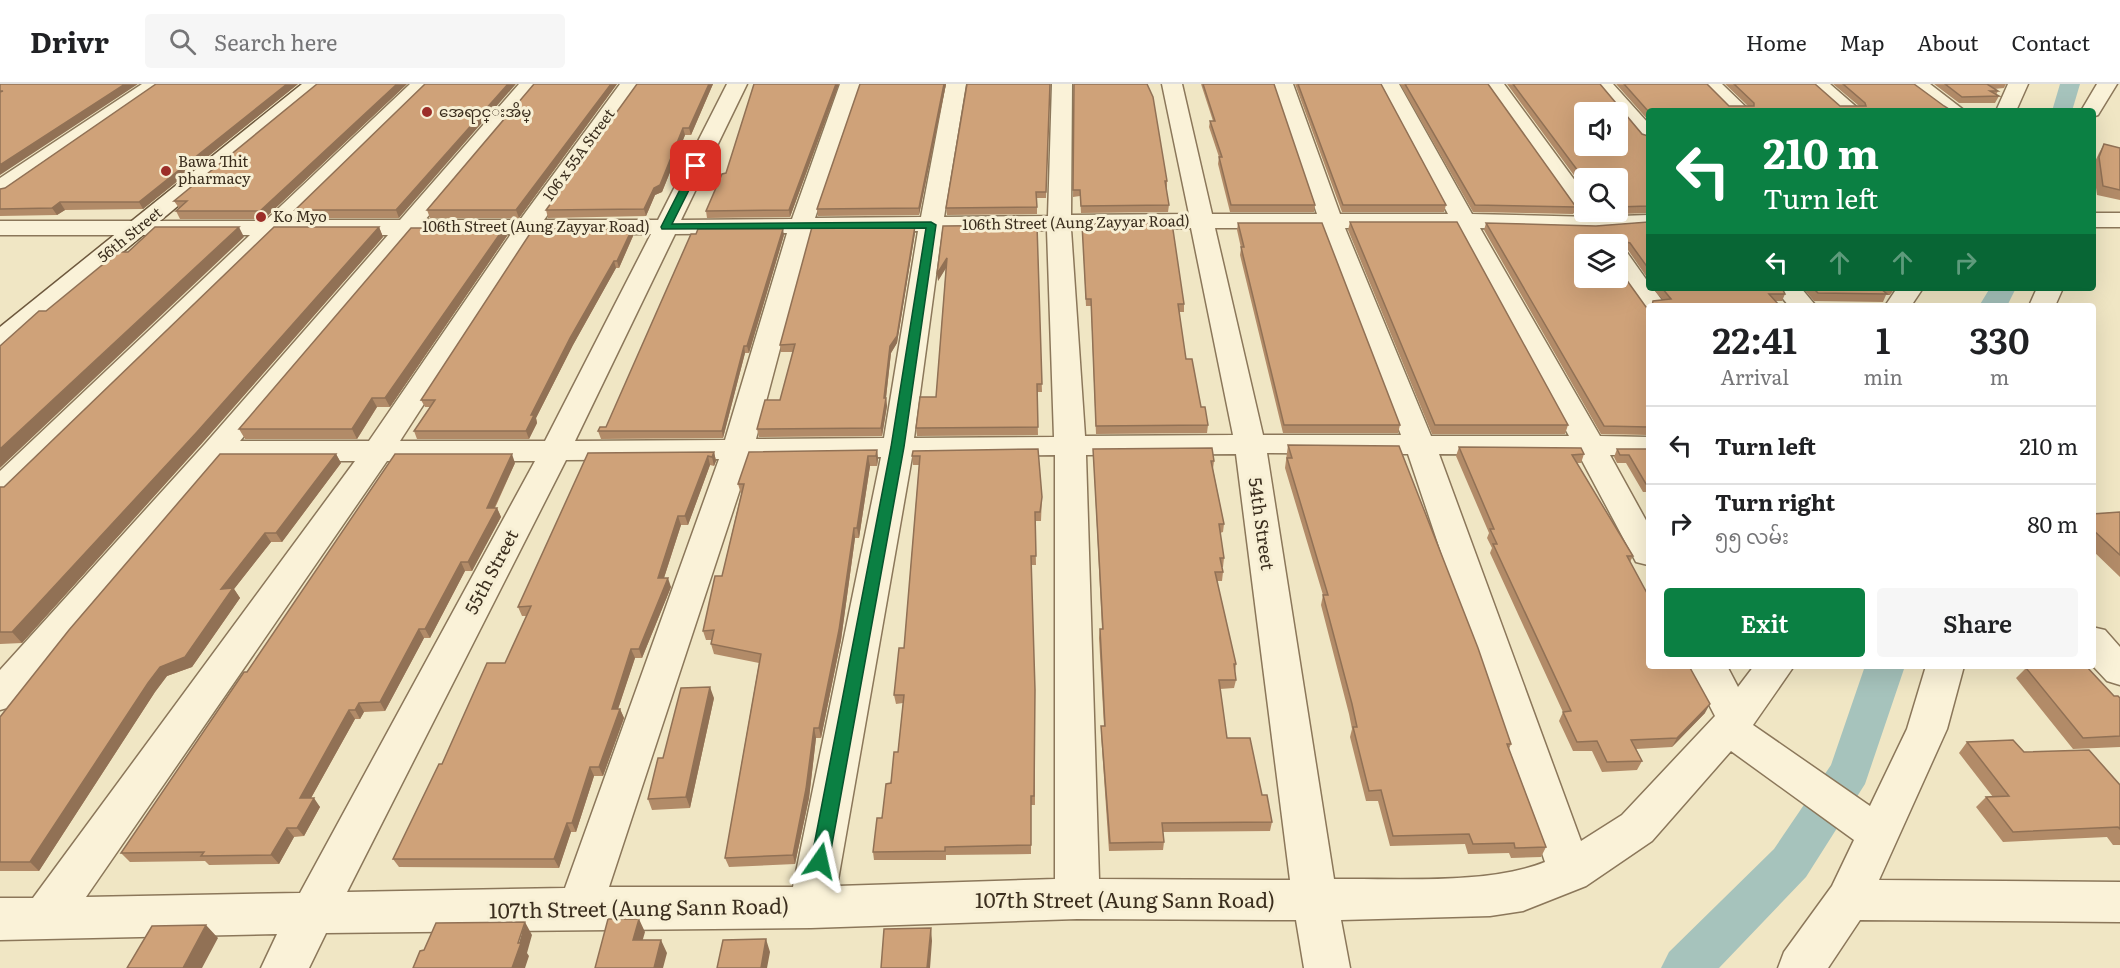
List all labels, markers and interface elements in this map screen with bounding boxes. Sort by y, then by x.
search box [145,14,565,68]
text: Drivr [30,20,109,62]
icon: search [166,25,199,58]
text: Search here [214,25,337,58]
text: Home [1746,26,1807,57]
text: Map [1840,26,1884,57]
text: About [1917,26,1979,57]
text: Contact [2012,26,2090,57]
place label: အေရာင္းအိမ္ [439,99,531,124]
map controls [1574,102,1628,288]
button: sound [1574,102,1628,156]
street label: 106 x 55A Street [536,103,619,205]
marker: အေရာင္းအိမ္ [420,105,434,119]
text: 210 m [1763,120,1879,182]
icon: left [1664,132,1742,210]
pin [670,140,721,191]
place label: Bawa Thit pharmacy [178,149,251,189]
icon: arrive [679,149,712,182]
marker: Bawa Thit pharmacy [159,164,173,178]
button: search [1574,168,1628,222]
text: Turn left [1763,177,1878,217]
street label: 56th Street [92,200,166,267]
place label: Ko Myo [273,204,327,227]
street label: 106th Street (Aung Zayyar Road) [962,208,1190,235]
marker: Ko Myo [254,210,268,224]
street label: 106th Street (Aung Zayyar Road) [422,214,650,237]
button: layers [1574,234,1628,288]
icon: left [1760,246,1793,279]
icon: ahead [1823,246,1856,279]
icon: ahead [1886,246,1919,279]
icon: right [1949,246,1982,279]
text: 22:41 [1712,312,1797,365]
text: 1 [1876,312,1891,365]
text: 330 [1969,312,2030,365]
text: Arrival [1721,361,1789,391]
text: min [1864,361,1903,391]
text: m [1990,361,2009,391]
icon: left [1664,429,1697,462]
text: Turn left [1715,429,1816,462]
text: 210 m [2019,429,2078,462]
street label: 54th Street [1243,476,1282,573]
text: Turn right [1715,485,1835,518]
icon: right [1664,507,1697,540]
text: 80 m [2027,507,2078,540]
text: ၅၅ လမ်း [1715,520,1789,550]
street label: 55th Street [457,523,525,619]
button: Exit [1664,588,1865,657]
button: Share [1877,588,2078,657]
position arrow [788,829,852,893]
street label: 107th Street (Aung Sann Road) [975,883,1275,914]
street label: 107th Street (Aung Sann Road) [489,888,789,925]

